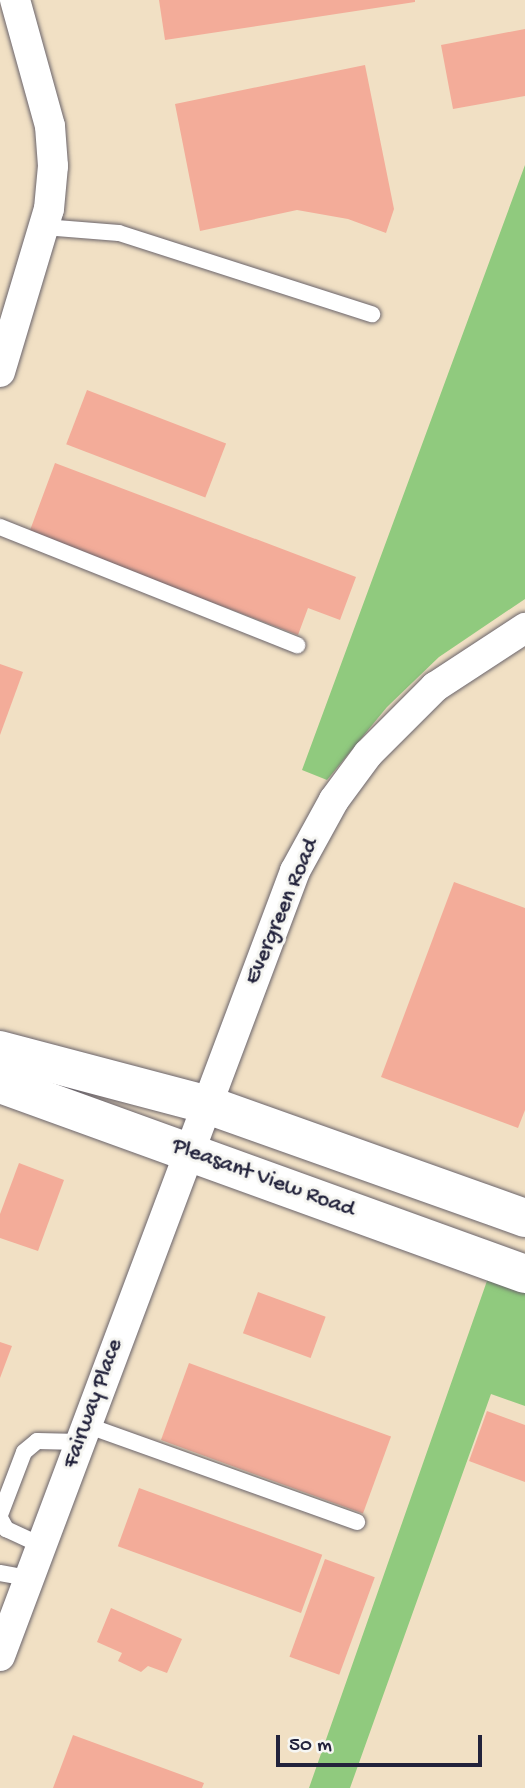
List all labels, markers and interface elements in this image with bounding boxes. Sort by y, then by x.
street label: Evergreen Road [240,835,326,989]
street label: Pleasant View Road [168,1133,358,1225]
street label: Fairway Place [58,1336,130,1472]
scale bar [280,1722,486,1766]
text: 50 m [289,1734,332,1759]

